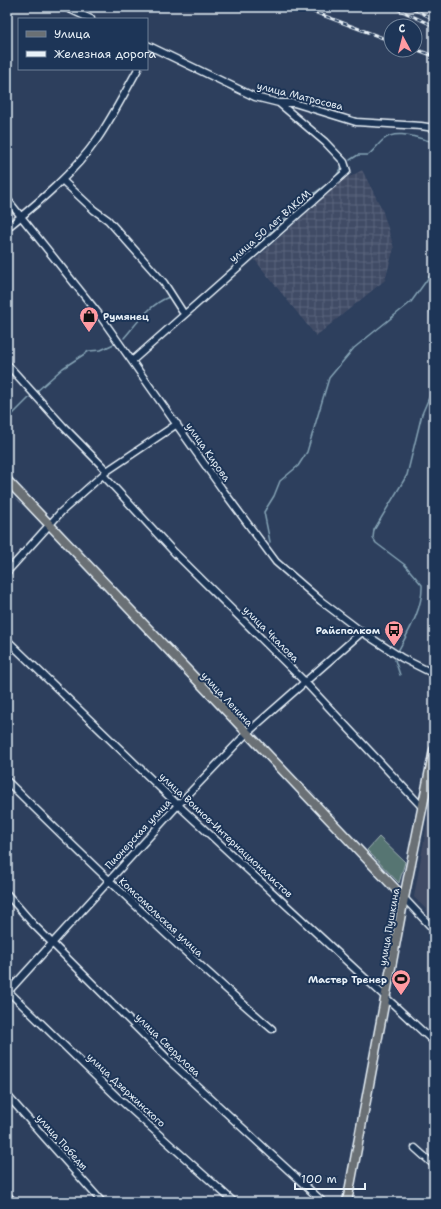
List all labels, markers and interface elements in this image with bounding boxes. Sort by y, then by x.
legend [18,18,148,70]
north arrow [383,18,423,58]
text: С [398,21,406,36]
text: Улица [54,26,91,42]
text: Железная дорога [54,46,157,62]
street label: улица Матросова [256,79,345,113]
street label: улица 50 лет ВЛКСМ [227,187,314,265]
shop icon: Румянец [78,305,100,333]
place label: Румянец [103,310,149,323]
street label: улица Кирова [183,420,234,485]
street label: улица Чкалова [240,603,302,665]
bus stop icon: Райсполком [383,619,405,647]
place label: Райсполком [316,624,381,637]
street label: улица Ленина [198,669,256,730]
street label: улица Воинов-Интернационалистов [157,770,295,900]
street label: Пионерская улица [102,796,174,872]
street label: Комсомольская улица [116,875,206,960]
street label: улица Пушкина [376,886,402,967]
sports icon: Мастер Тренер [390,968,412,996]
place label: Мастер Тренер [308,973,387,986]
street label: улица Свердлова [133,1011,204,1080]
street label: улица Дзержинского [84,1050,168,1130]
street label: улица Победы [33,1111,91,1173]
scale bar [295,1165,365,1191]
text: 100 m [301,1171,337,1187]

